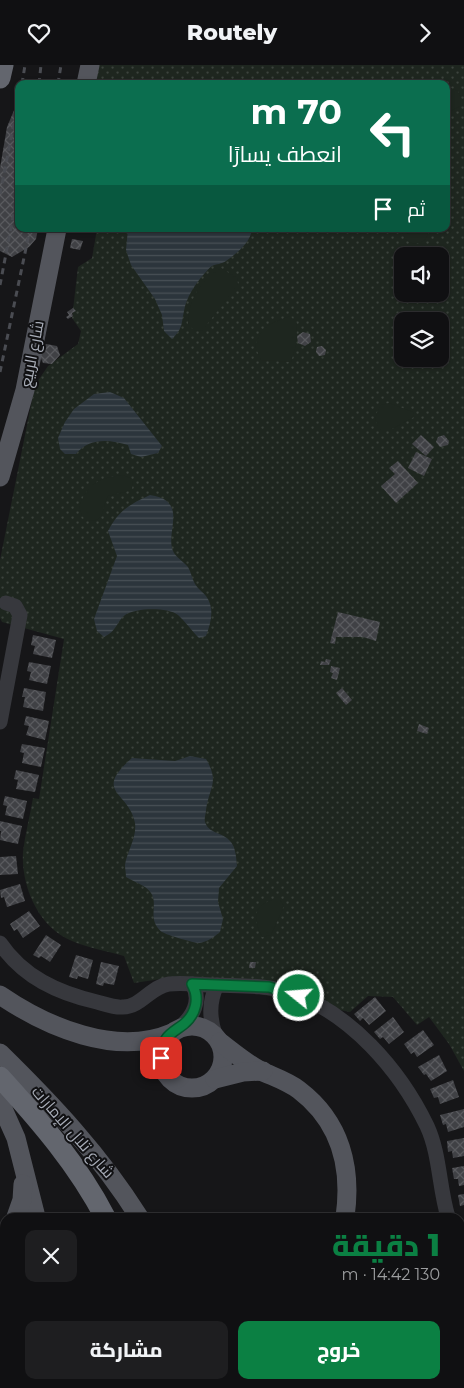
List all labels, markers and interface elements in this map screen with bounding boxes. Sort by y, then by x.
icon: heart [25,19,53,47]
text: Routely [187,19,277,46]
icon: forward [411,19,439,47]
text: 70 m [251,90,342,133]
icon: left [360,100,425,165]
text: انعطف يسارًا [228,141,342,168]
icon: arrive [369,195,397,223]
text: ثم [407,198,425,221]
map controls [394,247,449,367]
button: sound [394,247,449,302]
button: layers [394,312,449,367]
street label: شارع الربيع [16,319,50,389]
position arrow [272,969,324,1021]
pin [140,1037,182,1079]
icon: arrive [147,1044,175,1072]
street label: شارع تلال الإمارات [26,1082,118,1183]
text: 1 دقيقة [332,1227,440,1264]
button: close [25,1230,77,1282]
text: 130 m · 14:42 [342,1265,440,1284]
button: مشاركة [25,1321,228,1379]
button: خروج [238,1321,440,1379]

